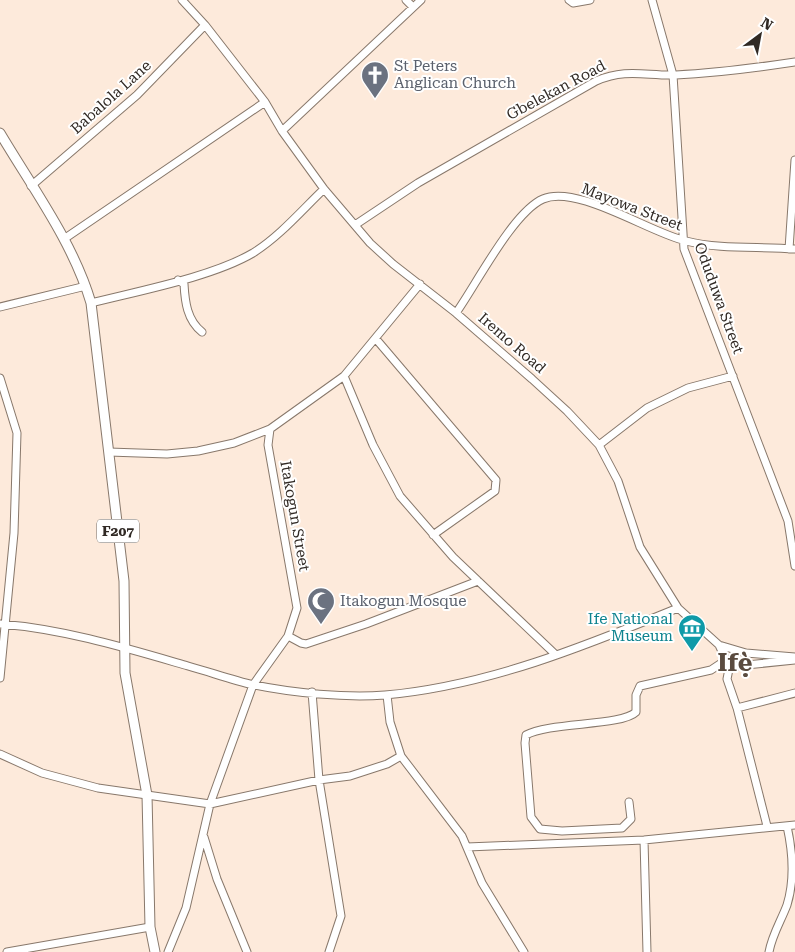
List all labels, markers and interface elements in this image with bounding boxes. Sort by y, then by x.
north arrow [735,10,785,60]
text: N [758,14,776,34]
street label: Babalola Lane [67,56,155,138]
street label: Gbelekan Road [503,56,609,124]
place label: St Peters Anglican Church [394,57,516,92]
church icon: St Peters Anglican Church [360,60,390,99]
street label: Mayowa Street [579,180,685,235]
street label: Oduduwa Street [691,240,748,356]
street label: Iremo Road [475,309,550,377]
street label: Itakogun Street [276,459,314,573]
road number: F207 [97,520,139,542]
mosque icon: Itakogun Mosque [306,586,336,625]
place label: Itakogun Mosque [340,592,466,610]
place label: Ife National Museum [588,610,673,645]
museum icon: Ife National Museum [677,613,707,652]
district label: Ifẹ̀ [718,648,752,677]

